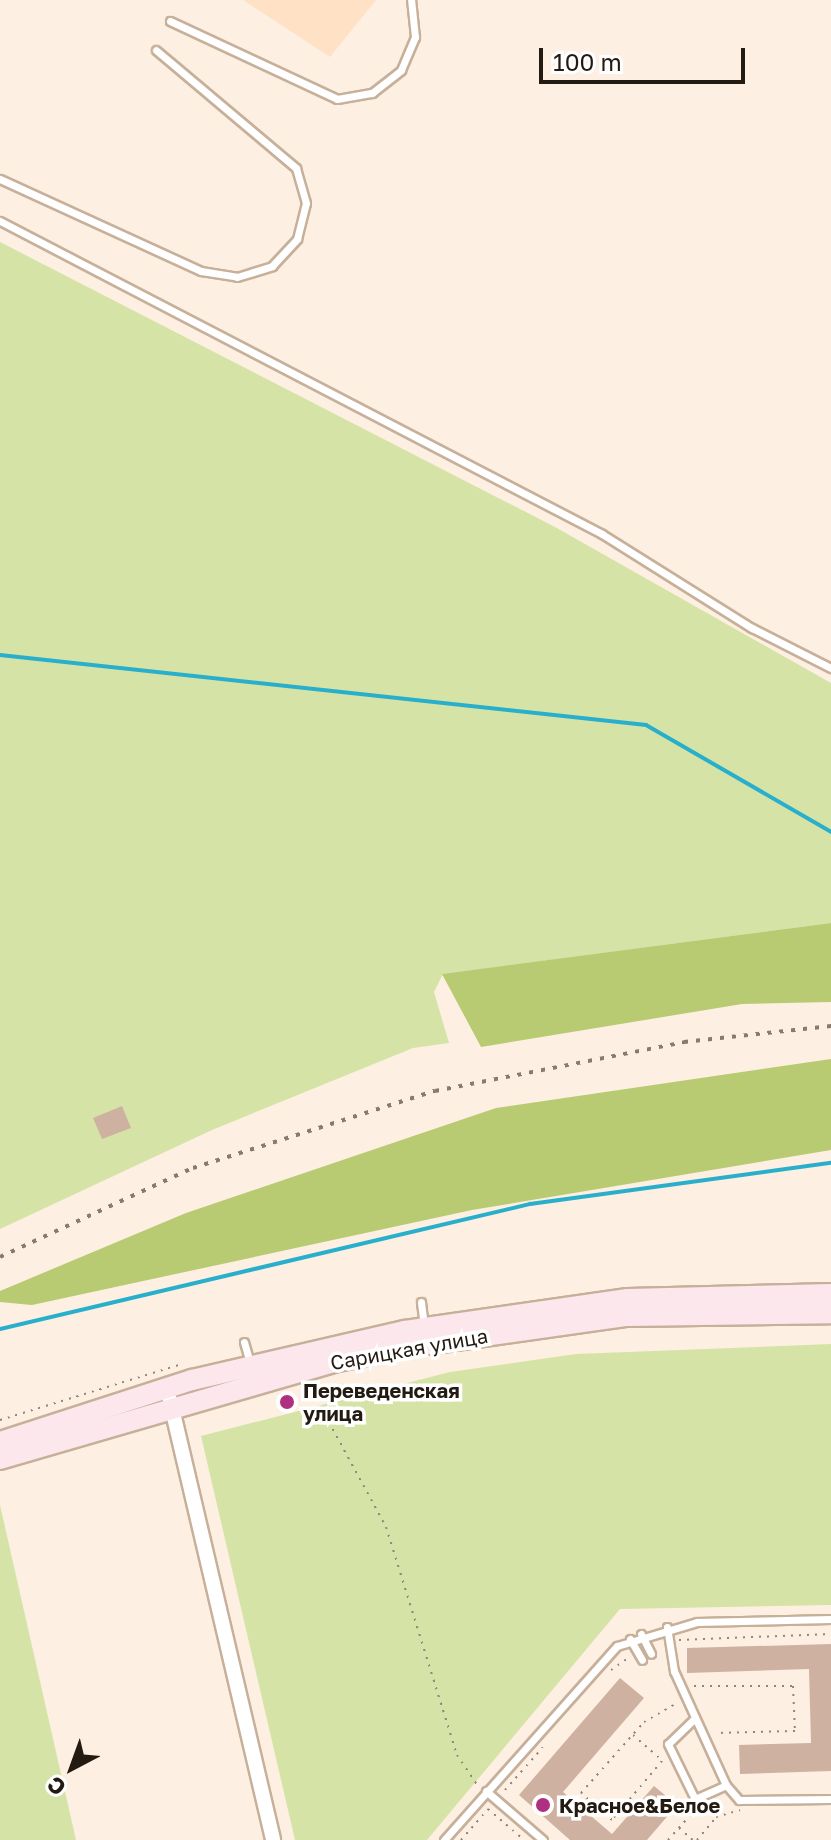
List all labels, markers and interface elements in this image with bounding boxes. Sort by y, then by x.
scale bar [543,32,749,82]
text: 100 m [553,47,622,76]
street label: Сарицкая улица [328,1323,490,1375]
place label: Переведенская улица [303,1378,460,1425]
marker: Переведенская улица [278,1393,296,1411]
north arrow [32,1728,112,1808]
text: С [41,1771,71,1802]
place label: Красное&Белое [559,1793,720,1817]
marker: Красное&Белое [534,1796,552,1814]

